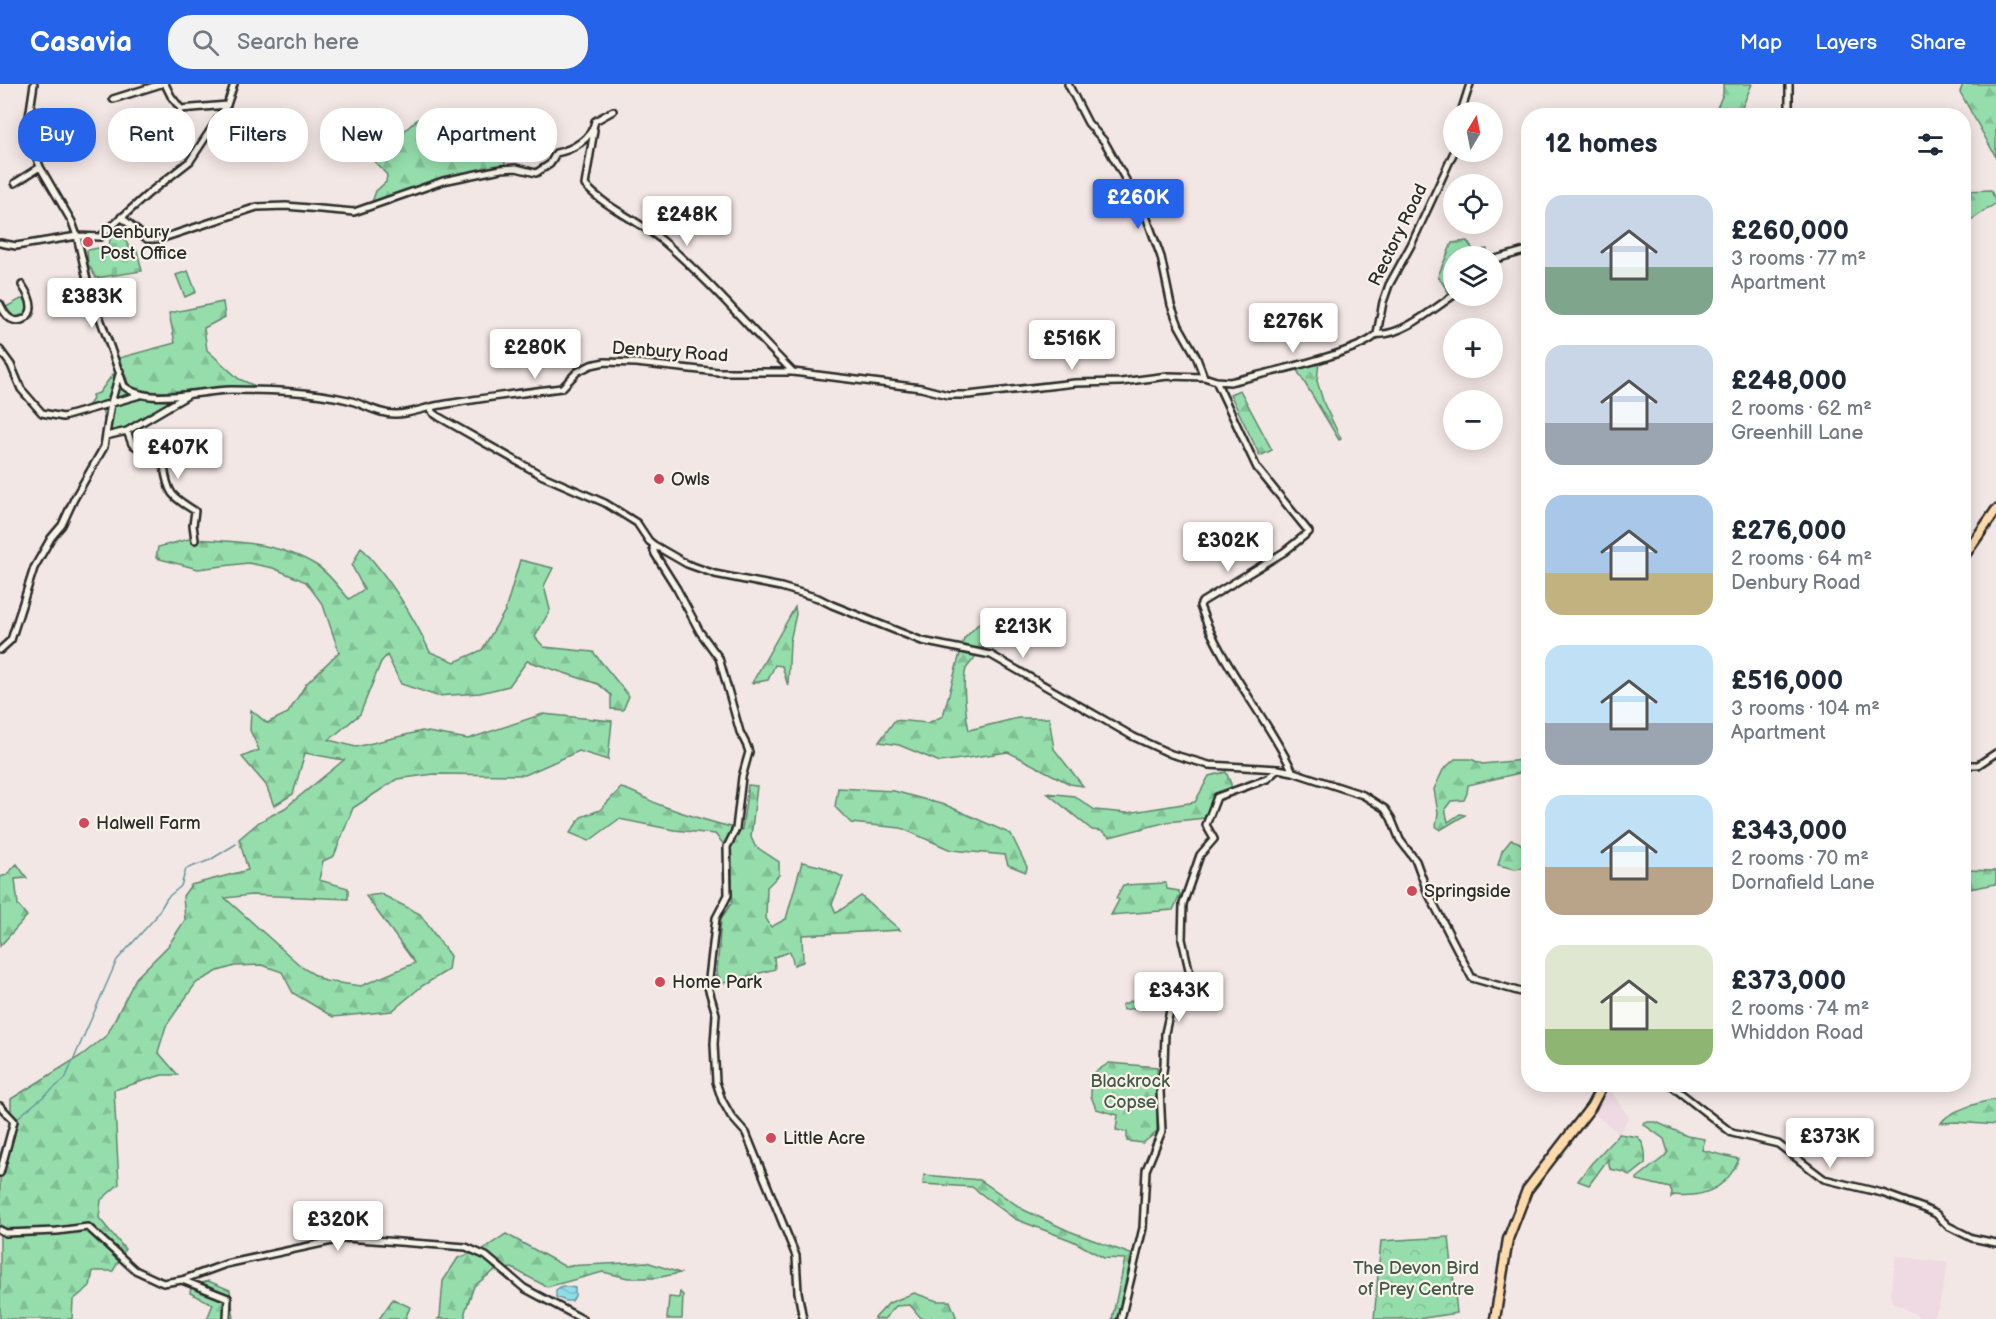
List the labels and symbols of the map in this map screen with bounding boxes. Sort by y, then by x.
north arrow [1443,102,1503,162]
pin: £260K [1096,179,1180,230]
street label: Rectory Road [1364,181,1432,289]
pin: £248K [645,196,729,247]
place label: Denbury Post Office [100,222,187,264]
marker: Denbury Post Office [81,235,95,249]
pin: £383K [50,278,134,329]
pin: £276K [1251,303,1335,354]
pin: £516K [1030,320,1114,371]
pin: £280K [493,329,577,380]
street label: Denbury Road [611,337,729,367]
pin: £407K [136,429,220,480]
place label: Owls [671,469,710,490]
marker: Owls [652,472,666,486]
pin: £302K [1186,522,1270,573]
pin: £213K [981,608,1065,659]
place label: Halwell Farm [96,813,201,834]
marker: Halwell Farm [77,816,91,830]
place label: Springside [1424,881,1511,902]
marker: Springside [1405,884,1419,898]
place label: Home Park [672,972,762,993]
pin: £343K [1137,972,1221,1023]
marker: Home Park [653,975,667,989]
park label: Blackrock Copse [1090,1071,1170,1113]
pin: £373K [1788,1118,1872,1169]
place label: Little Acre [783,1128,865,1149]
marker: Little Acre [764,1131,778,1145]
pin: £320K [296,1201,380,1252]
park label: The Devon Bird of Prey Centre [1353,1258,1479,1300]

